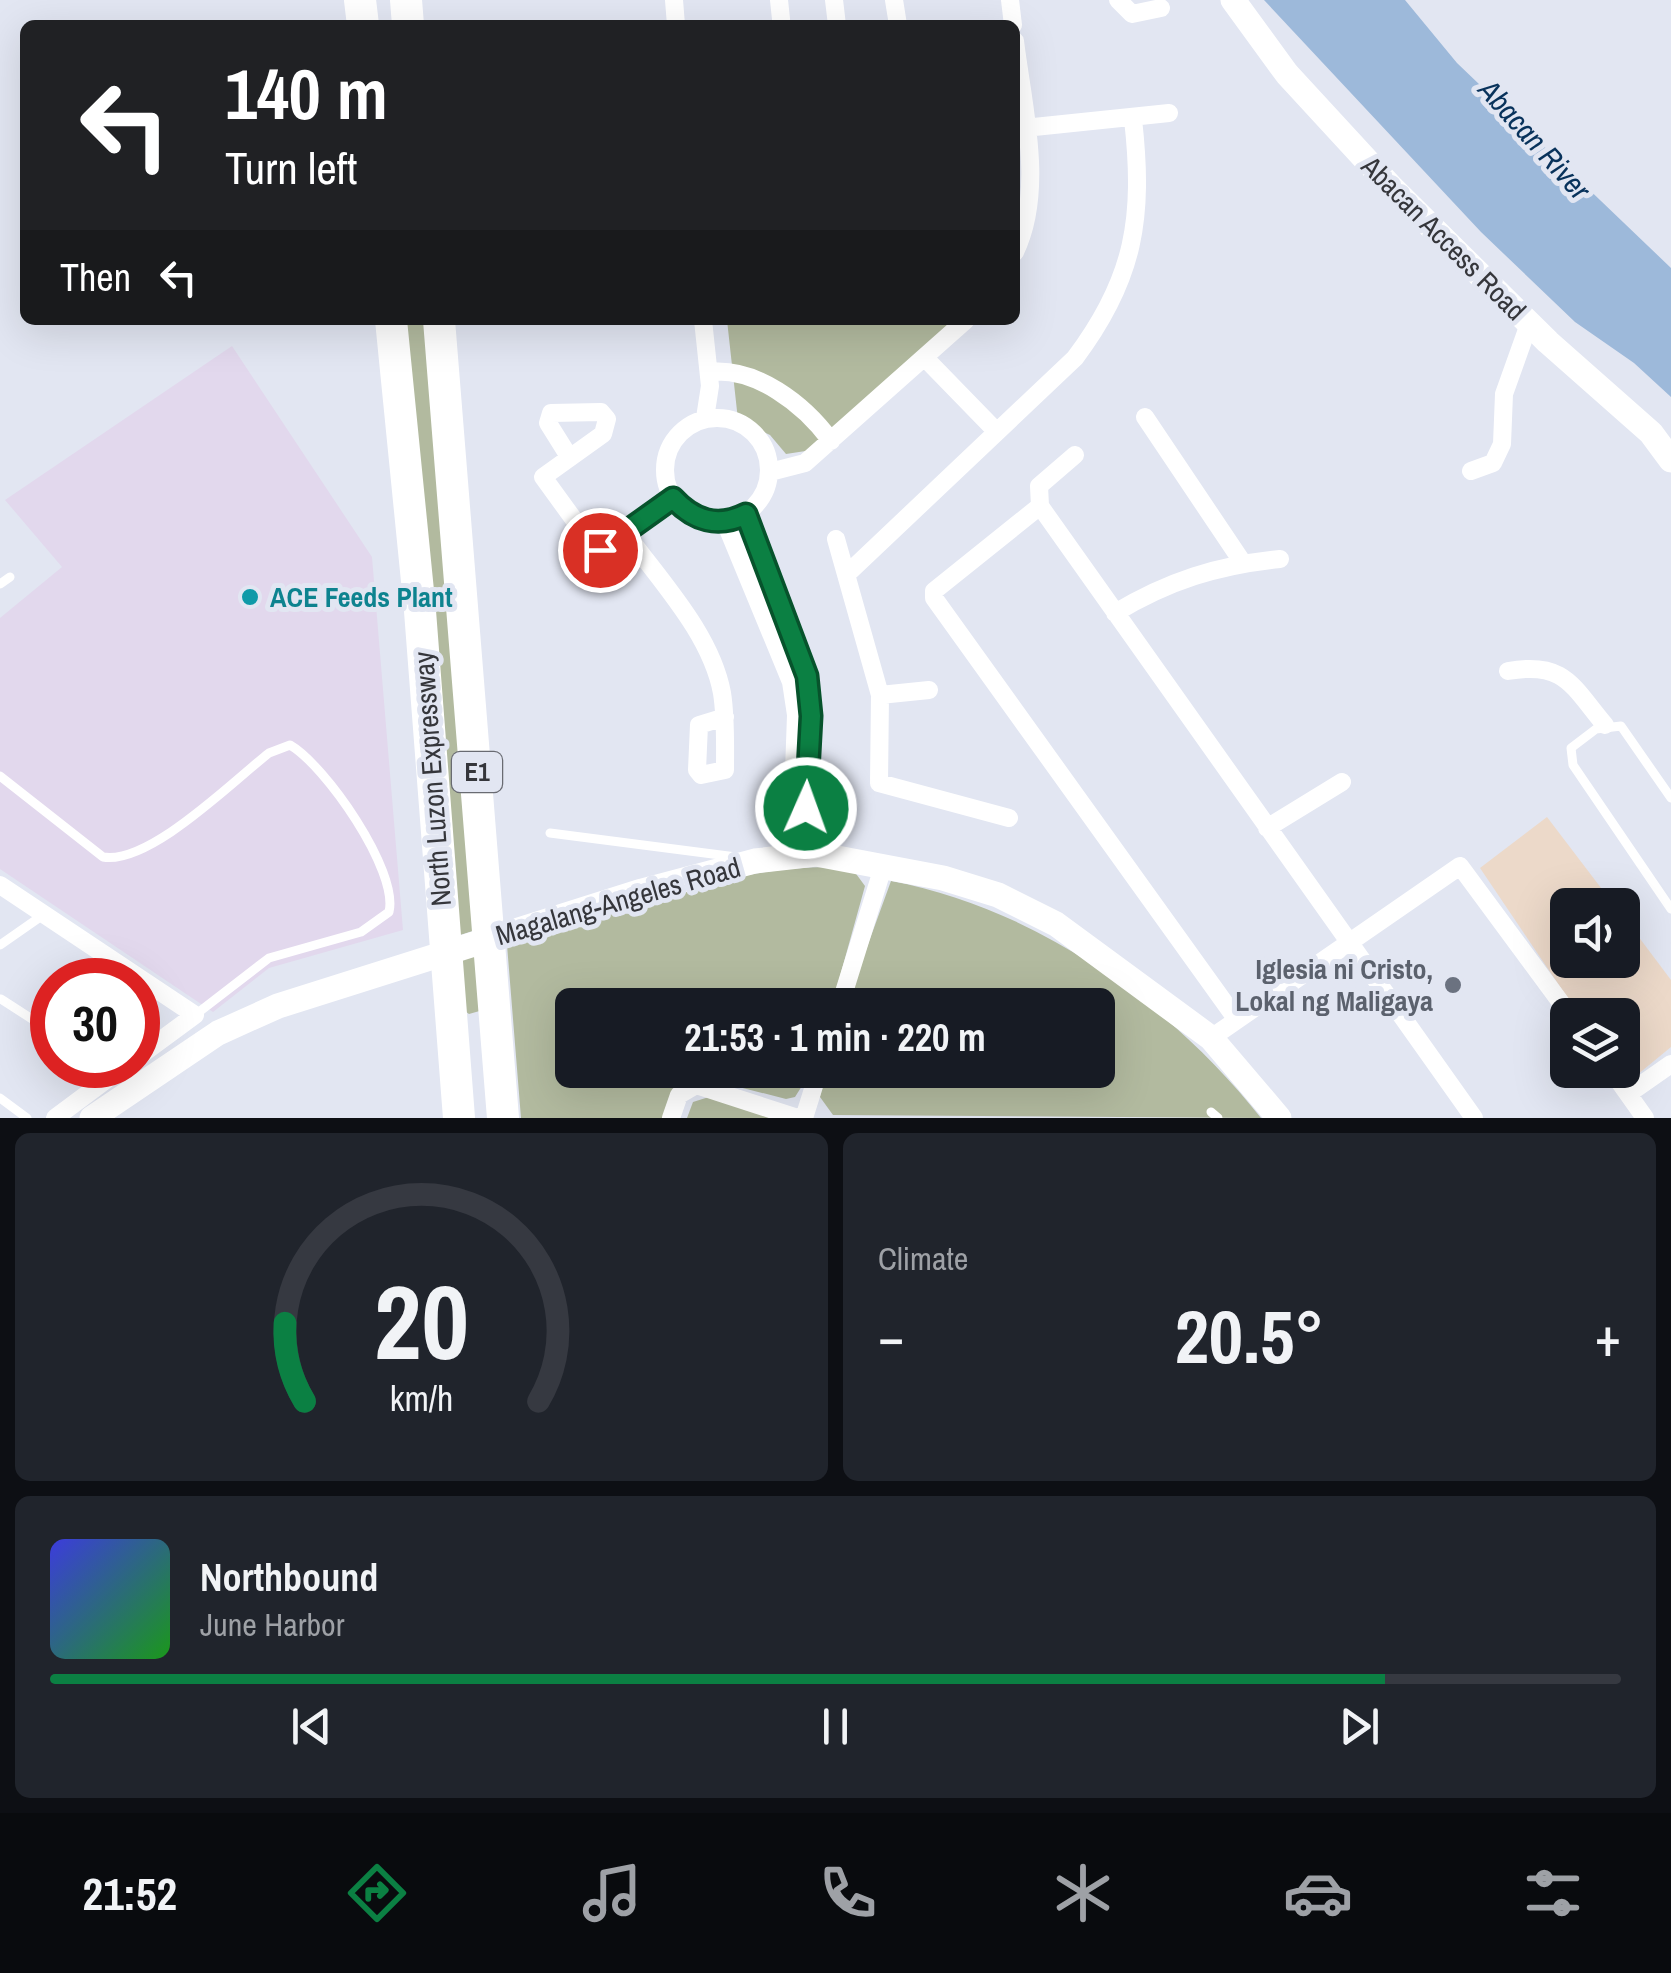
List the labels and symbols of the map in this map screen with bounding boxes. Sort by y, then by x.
water label: Abacan River [1469,69,1600,208]
street label: Abacan Access Road [1353,147,1535,329]
pin [558,508,643,593]
place label: ACE Feeds Plant [270,578,453,616]
marker: ACE Feeds Plant [239,586,261,608]
street label: North Luzon Expressway [404,650,460,908]
road number: E1 [452,752,502,792]
position arrow [754,756,858,860]
street label: Magalang-Angeles Road [491,848,745,954]
place label: Iglesia ni Cristo, Lokal ng Maligaya [1235,950,1433,1020]
speed limit sign: 30 [30,958,160,1088]
marker: Iglesia ni Cristo, Lokal ng Maligaya [1442,974,1464,996]

